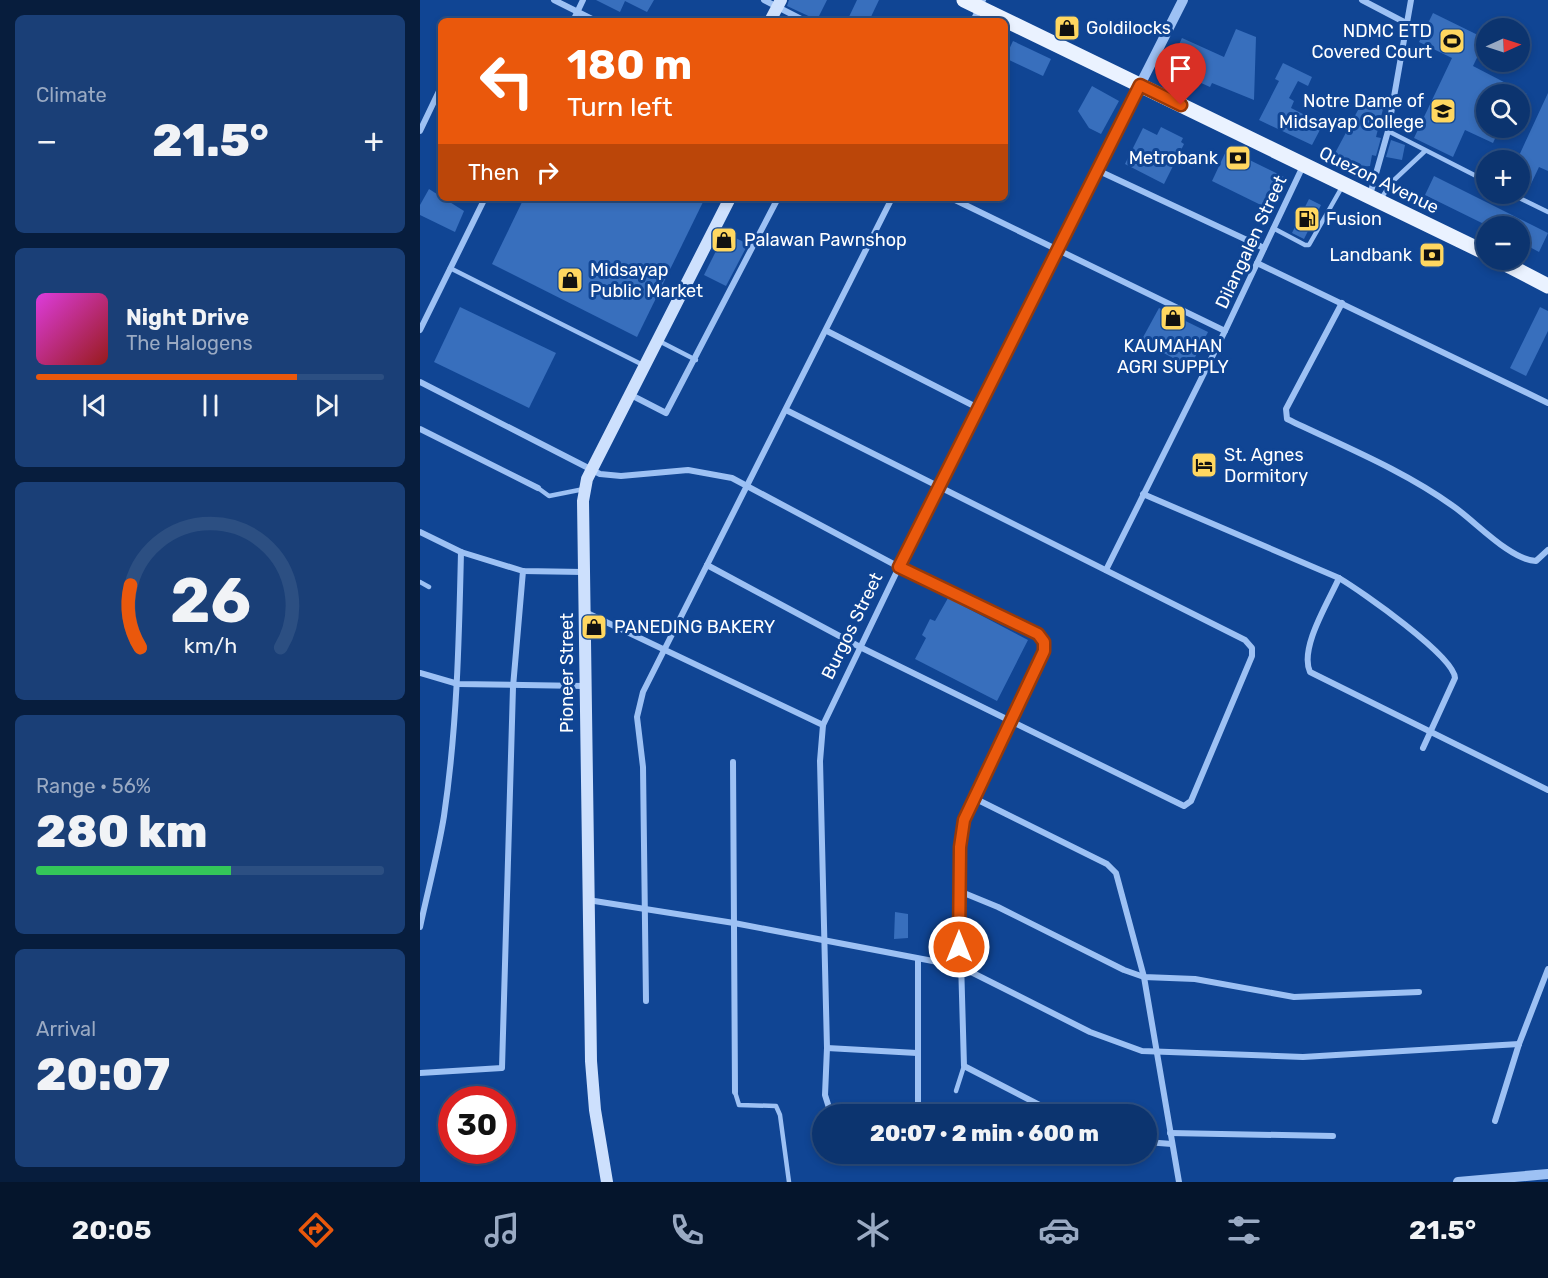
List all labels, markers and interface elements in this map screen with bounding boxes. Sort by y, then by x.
shop icon: Goldilocks [1052,13,1082,43]
place label: Goldilocks [1086,17,1171,39]
north arrow [1476,18,1530,72]
map controls [1476,18,1530,270]
place label: NDMC ETD Covered Court [1311,20,1432,63]
sports icon: NDMC ETD Covered Court [1437,26,1467,56]
text: 180 m [567,40,692,90]
icon: left [468,42,546,120]
pin [1155,43,1206,105]
icon: arrive [1164,52,1197,85]
text: Climate [36,83,107,107]
button: search [1476,84,1530,138]
place label: Notre Dame of Midsayap College [1279,90,1424,133]
text: Turn left [567,91,672,123]
school or university icon: Notre Dame of Midsayap College [1428,96,1458,126]
text: 21.5° [152,114,269,167]
text: − [36,121,57,160]
text: + [363,121,384,160]
street label: Quezon Avenue [1316,142,1442,218]
bank icon: Metrobank [1223,143,1253,173]
place label: Metrobank [1129,147,1219,169]
button: + [1476,150,1530,204]
icon: right [531,156,564,189]
text: Then [468,159,519,186]
street label: Dilangalen Street [1211,172,1291,312]
fuel station icon: Fusion [1292,204,1322,234]
place label: Fusion [1326,208,1382,230]
button: − [1476,216,1530,270]
shop icon: Palawan Pawnshop [709,225,739,255]
place label: Palawan Pawnshop [744,229,907,251]
bank icon: Landbank [1417,240,1447,270]
place label: Landbank [1329,244,1413,266]
place label: Midsayap Public Market [590,259,703,302]
shop icon: Midsayap Public Market [555,265,585,295]
shop icon: KAUMAHAN AGRI SUPPLY [1158,303,1188,333]
text: Night Drive [126,304,249,331]
text: The Halogens [126,331,253,355]
place label: KAUMAHAN AGRI SUPPLY [1117,335,1229,378]
icon: previous [78,389,111,422]
icon: pause [194,389,227,422]
icon: next [310,389,343,422]
place label: St. Agnes Dormitory [1224,444,1308,487]
hotel icon: St. Agnes Dormitory [1189,450,1219,480]
text: 26 [169,564,251,638]
street label: Burgos Street [817,569,887,683]
shop icon: PANEDING BAKERY [579,612,609,642]
street label: Pioneer Street [556,613,578,733]
place label: PANEDING BAKERY [614,616,776,638]
text: km/h [183,633,237,658]
text: Range · 56% [36,774,151,798]
text: 280 km [36,805,208,858]
position arrow [927,915,991,979]
text: Arrival [36,1017,96,1041]
text: 20:07 [36,1048,170,1101]
speed limit sign: 30 [438,1086,516,1164]
text: 20:07 · 2 min · 600 m [870,1120,1099,1147]
icon: directions [295,1209,337,1251]
icon: music [481,1209,523,1251]
icon: phone [666,1209,708,1251]
icon: climate [852,1209,894,1251]
icon: car [1038,1209,1080,1251]
icon: filters [1223,1209,1265,1251]
text: 20:05 [72,1214,151,1246]
text: 21.5° [1409,1214,1476,1246]

